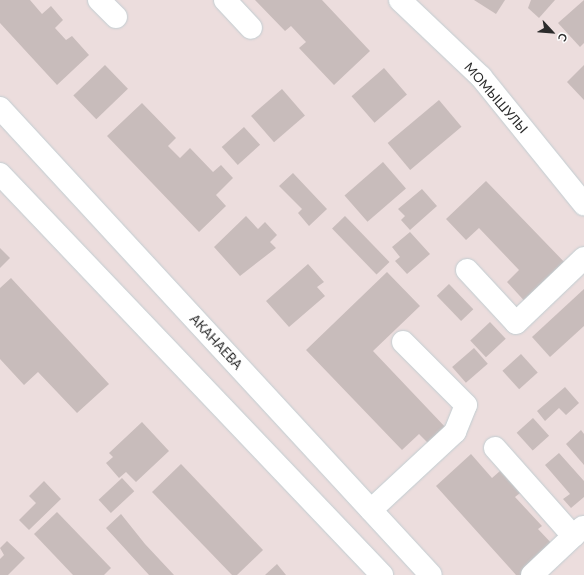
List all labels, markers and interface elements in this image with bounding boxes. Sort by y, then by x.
north arrow [532,12,572,52]
text: С [556,31,571,44]
street label: МОМЫШУЛЫ [461,59,531,137]
street label: АКАНАЕВА [187,311,245,373]

